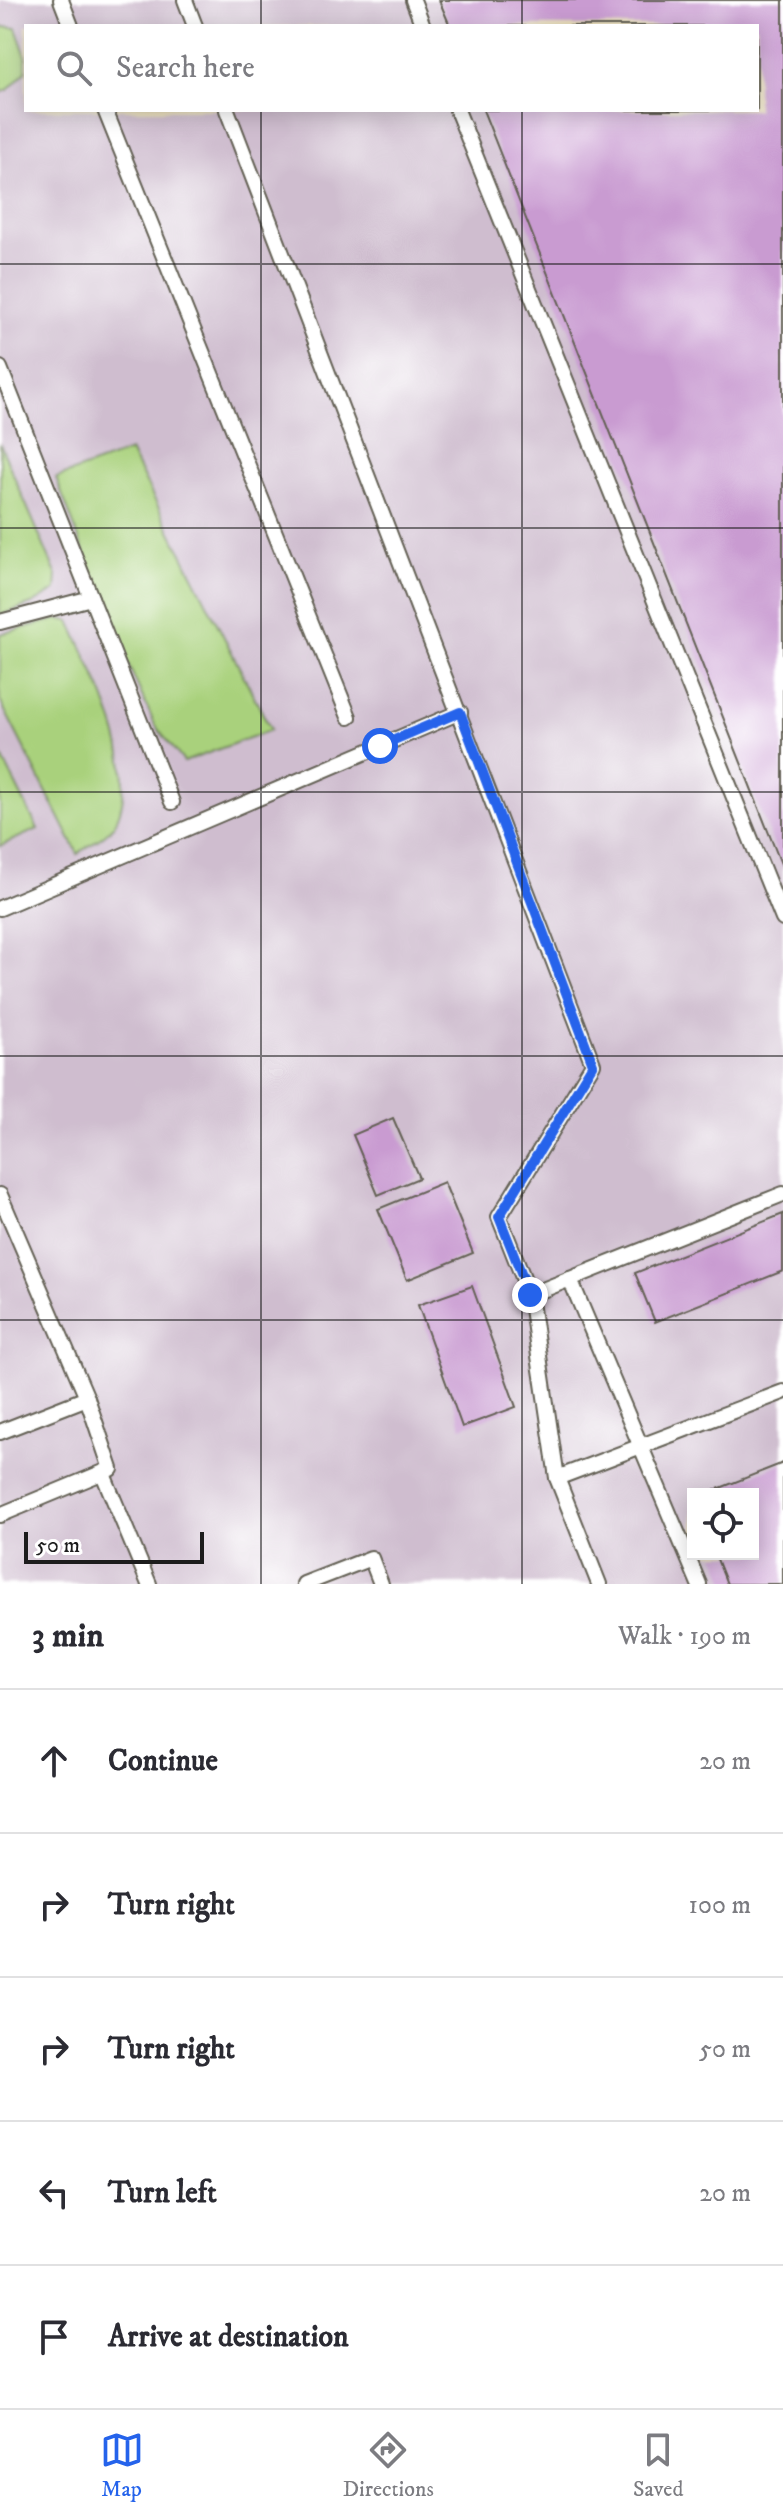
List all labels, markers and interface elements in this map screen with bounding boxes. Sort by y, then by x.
search box [24,24,759,112]
icon: search [52,46,96,90]
text: Search here [116,50,255,87]
route start [362,728,398,764]
route end [512,1277,548,1313]
map controls [687,1488,759,1560]
button: locate [687,1488,759,1560]
scale bar [24,1528,204,1564]
text: 50 m [36,1532,80,1559]
text: 3 min [32,1615,104,1657]
text: Walk · 190 m [618,1620,751,1653]
icon: ahead [32,1739,76,1783]
text: Continue [108,1743,218,1780]
text: 20 m [699,1745,751,1778]
icon: right [32,1883,76,1927]
text: Turn right [108,1887,235,1924]
text: 100 m [688,1889,751,1922]
icon: right [32,2027,76,2071]
text: Turn right [108,2031,235,2068]
text: 50 m [699,2033,751,2066]
icon: left [32,2171,76,2215]
text: Turn left [108,2175,217,2212]
text: 20 m [699,2177,751,2210]
icon: arrive [32,2315,76,2359]
text: Arrive at destination [108,2319,349,2356]
tab: Map [100,2428,144,2503]
tab: Directions [343,2428,434,2503]
tab: Saved [633,2428,683,2503]

